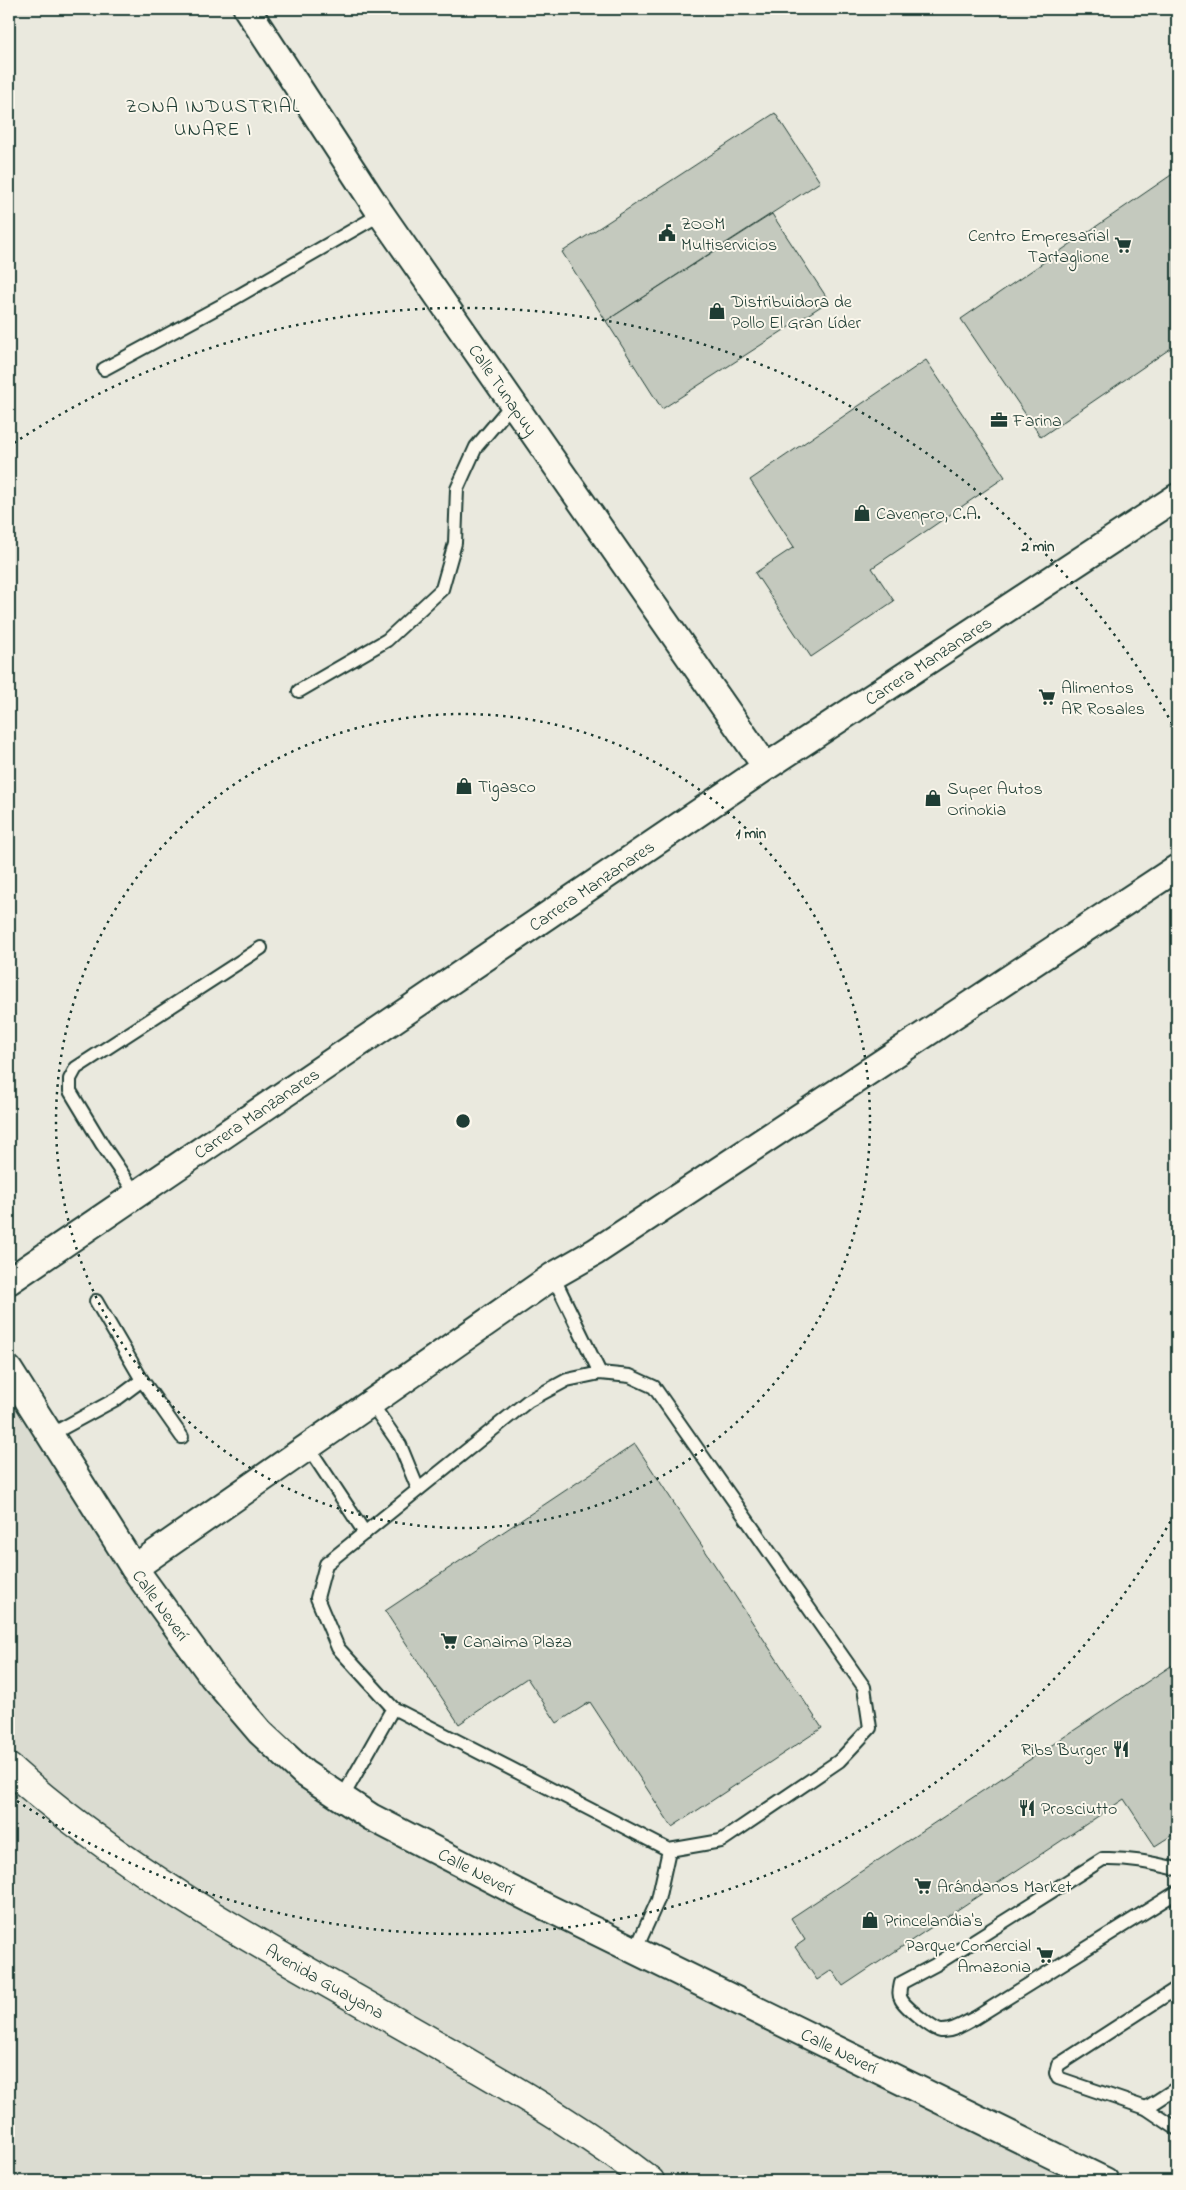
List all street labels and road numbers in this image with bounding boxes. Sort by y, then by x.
street label: Calle Tunapuy [461,340,543,442]
street label: Carrera Manzanares [861,611,998,713]
street label: Carrera Manzanares [524,835,661,939]
street label: Carrera Manzanares [189,1063,326,1167]
street label: Calle Neverí [124,1565,194,1647]
street label: Calle Neverí [433,1843,518,1904]
street label: Avenida Guayana [260,1939,388,2027]
street label: Calle Neverí [796,2023,882,2083]

